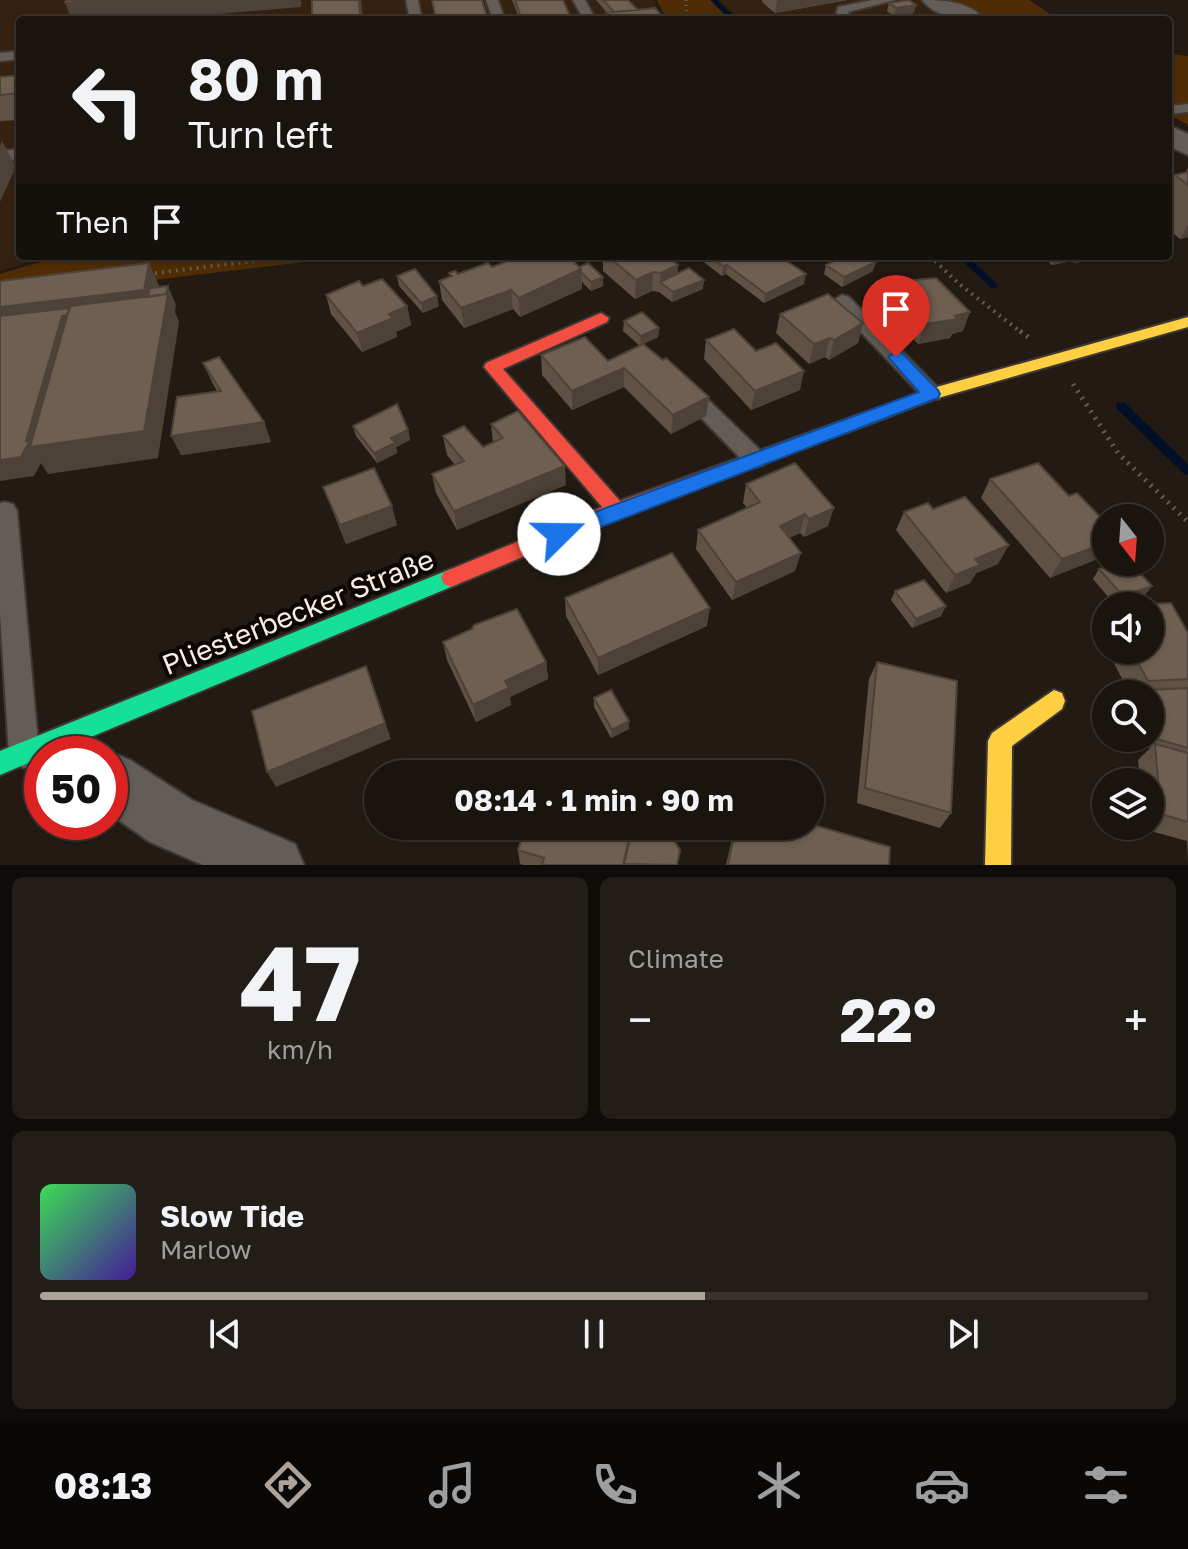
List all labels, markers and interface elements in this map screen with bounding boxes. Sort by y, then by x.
text: 80 m [188,45,323,112]
icon: left [56,48,160,152]
text: Turn left [188,113,334,156]
icon: arrive [145,200,189,244]
text: Then [56,204,129,240]
pin [862,275,930,357]
icon: arrive [874,287,918,331]
position arrow [517,492,601,576]
north arrow [1092,504,1164,576]
map controls [1092,504,1164,840]
street label: Pliesterbecker Straße [157,542,438,681]
button: sound [1092,592,1164,664]
button: search [1092,680,1164,752]
speed limit sign: 50 [24,736,128,840]
button: layers [1092,768,1164,840]
text: 08:14 · 1 min · 90 m [454,782,734,818]
text: 47 [239,919,361,1044]
text: Climate [628,943,724,974]
text: 22° [840,983,936,1055]
text: − [628,993,652,1046]
text: + [1124,993,1148,1046]
text: km/h [267,1034,333,1065]
text: Slow Tide [160,1198,304,1234]
text: Marlow [160,1234,252,1265]
icon: previous [203,1312,247,1356]
icon: pause [572,1312,616,1356]
icon: next [941,1312,985,1356]
icon: directions [260,1457,316,1513]
icon: music [424,1457,480,1513]
icon: phone [587,1457,643,1513]
icon: climate [751,1457,807,1513]
icon: car [914,1457,970,1513]
icon: filters [1078,1457,1134,1513]
text: 08:13 [54,1464,152,1507]

